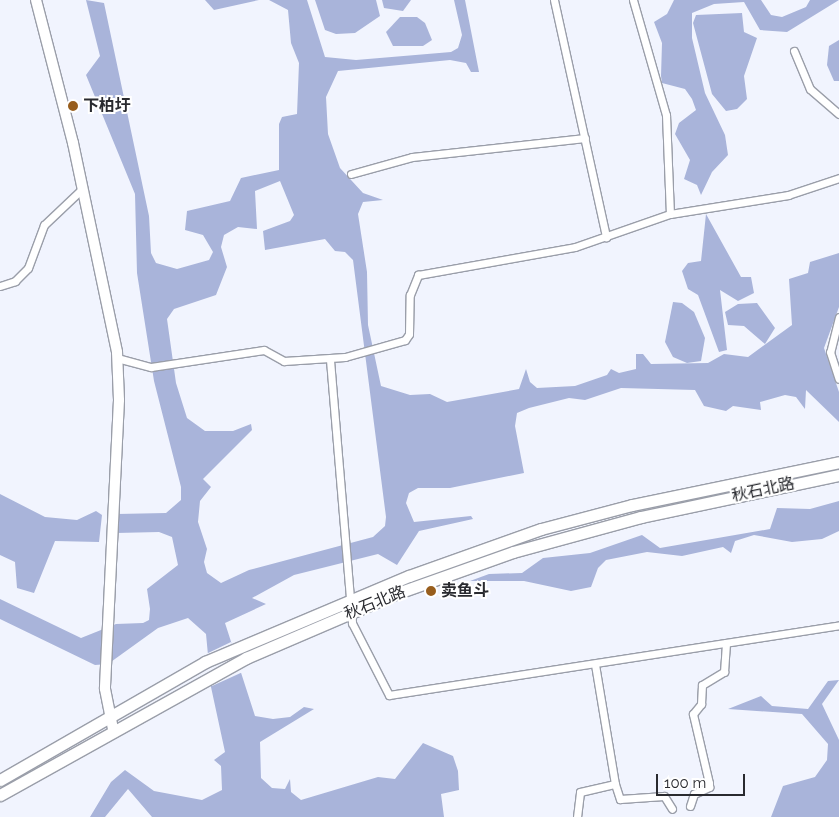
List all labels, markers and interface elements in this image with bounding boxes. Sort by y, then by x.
place label: 下柏圩 [83,96,131,116]
marker: 下柏圩 [67,100,79,112]
street label: 秋石北路 [730,474,796,506]
place label: 卖鱼斗 [441,581,489,601]
street label: 秋石北路 [342,582,408,624]
marker: 卖鱼斗 [425,585,437,597]
scale bar [659,764,748,796]
text: 100 m [664,774,706,792]

